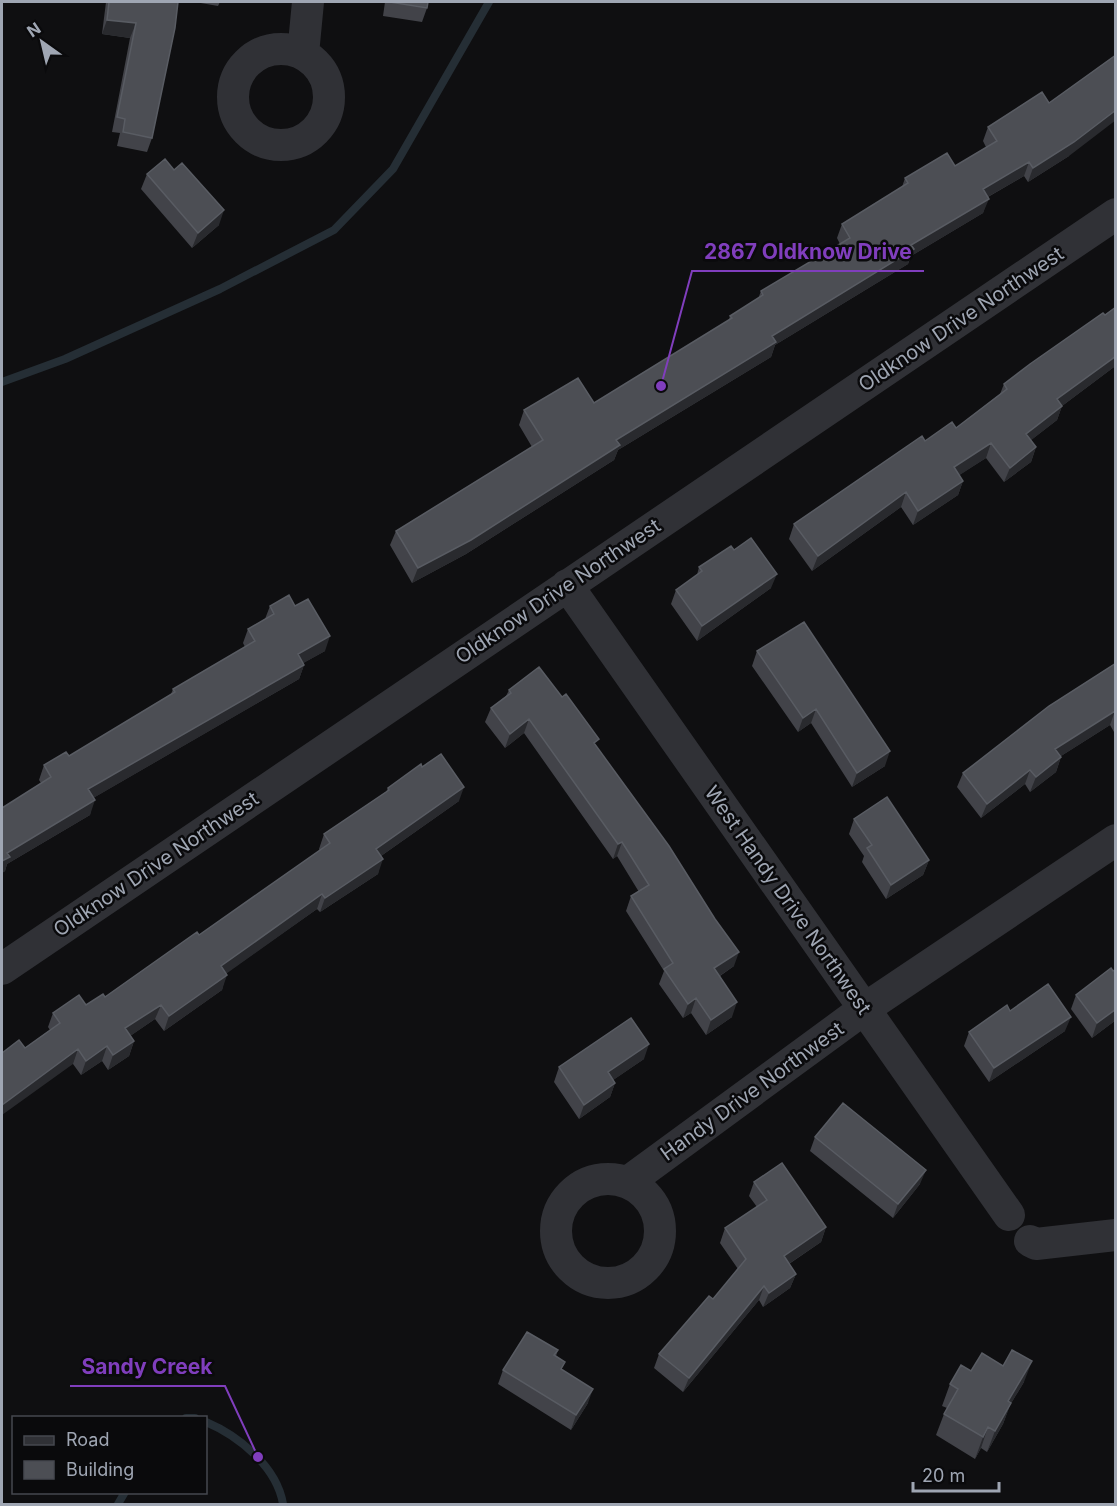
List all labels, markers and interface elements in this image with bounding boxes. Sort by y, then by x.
north arrow [12,12,72,72]
text: N [23,18,44,41]
callout: 2867 Oldknow Drive [692,232,924,271]
text: 2867 Oldknow Drive [704,239,912,264]
street label: Oldknow Drive Northwest [854,241,1068,397]
street label: Oldknow Drive Northwest [451,513,665,669]
street label: West Handy Drive Northwest [700,781,877,1019]
street label: Oldknow Drive Northwest [49,786,263,942]
street label: Handy Drive Northwest [656,1016,849,1165]
callout: Sandy Creek [70,1347,225,1386]
text: Sandy Creek [82,1354,213,1379]
legend [12,1416,207,1494]
text: Road [66,1429,109,1450]
scale bar [913,1455,998,1493]
text: Building [66,1459,134,1480]
text: 20 m [922,1465,965,1486]

